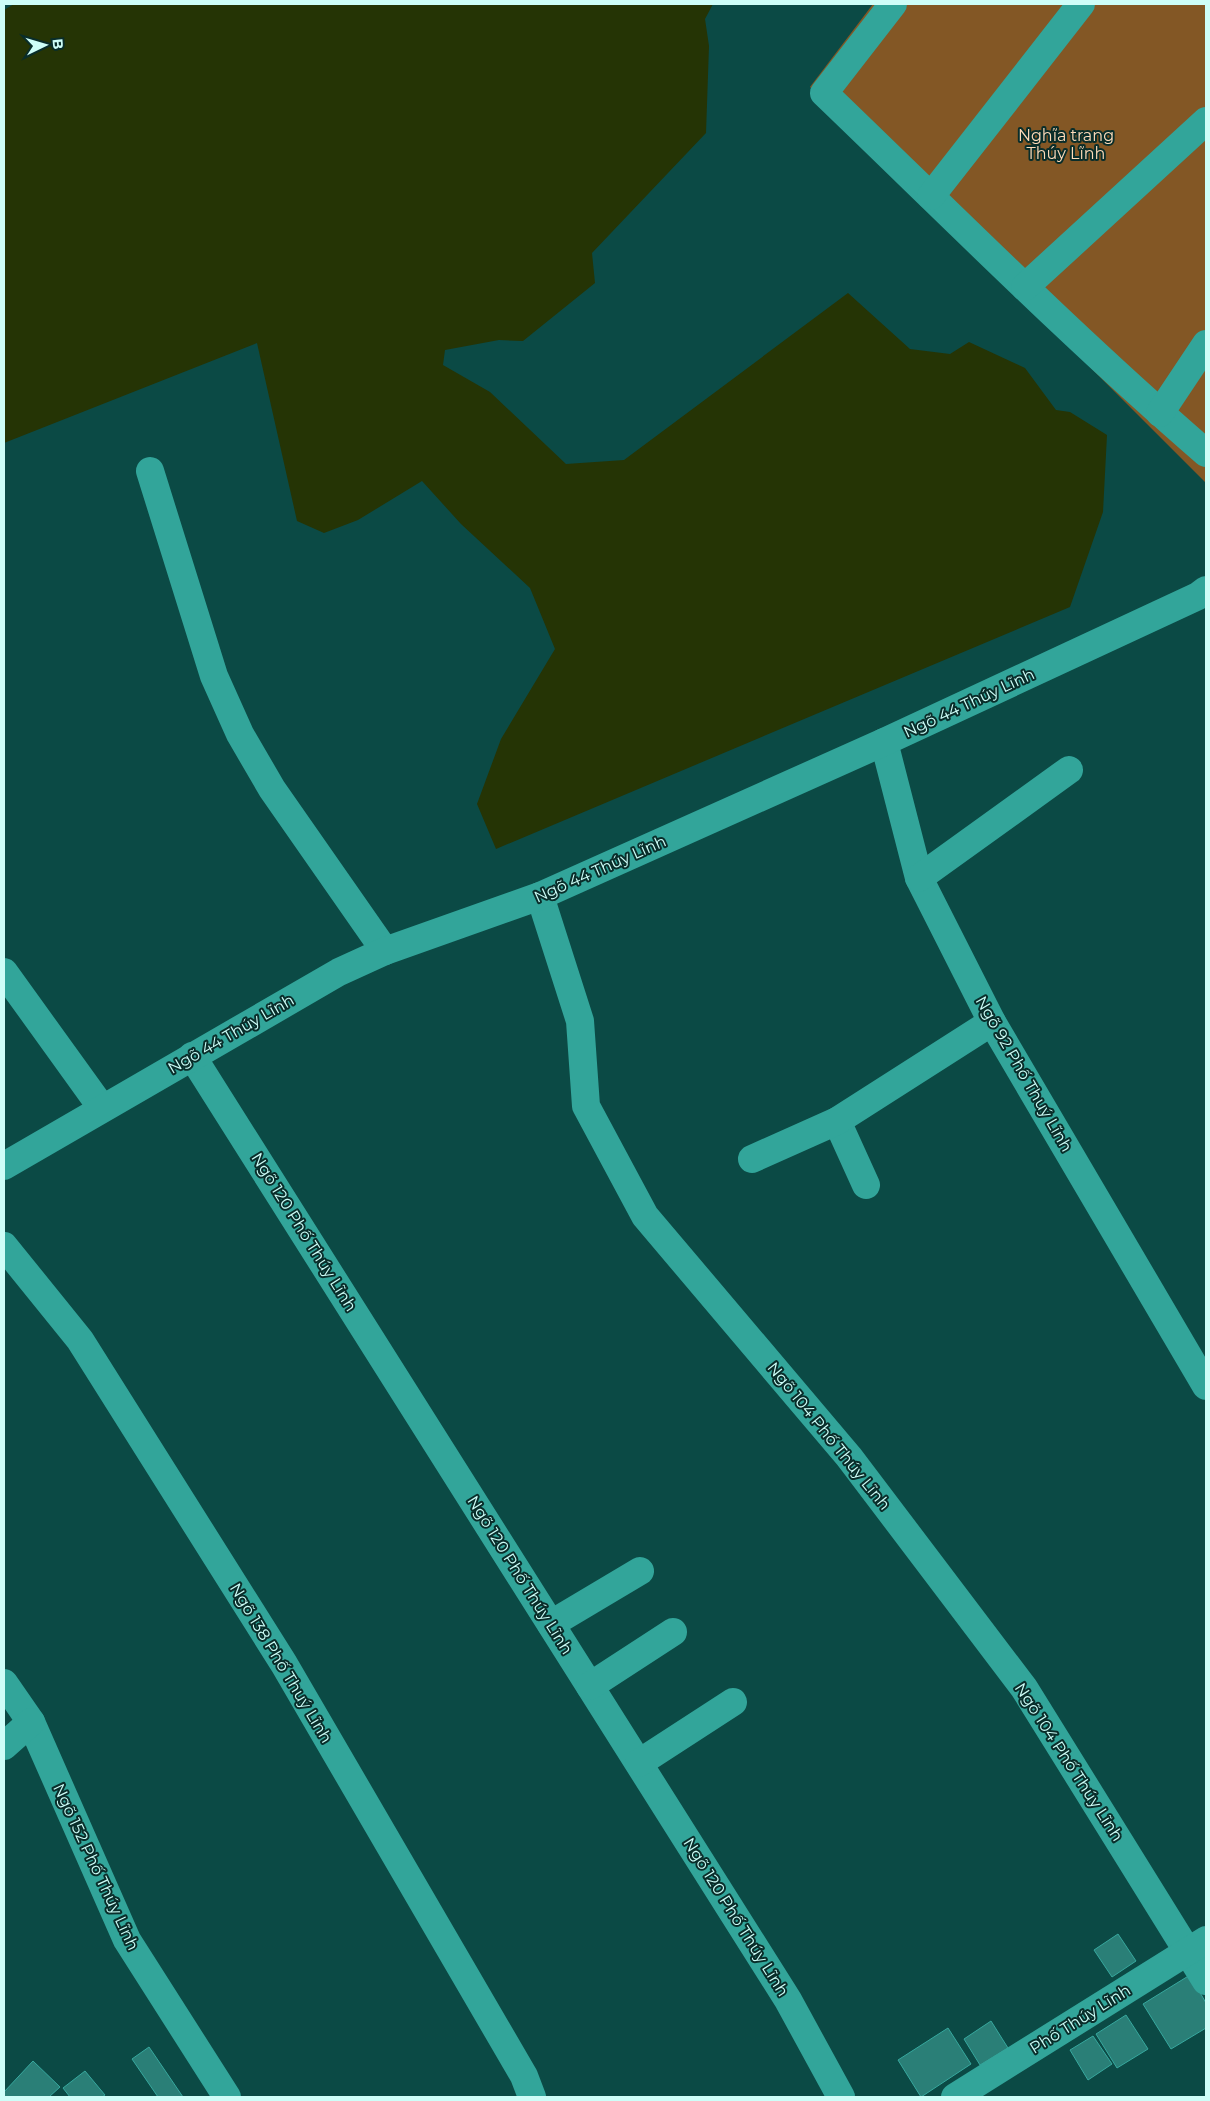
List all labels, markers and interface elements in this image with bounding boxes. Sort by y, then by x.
north arrow [20,20,70,70]
text: B [49,38,67,50]
park label: Nghĩa trang Thúy Lĩnh [1018,126,1114,163]
street label: Ngõ 44 Thúy Lĩnh [900,664,1038,742]
street label: Ngõ 44 Thúy Lĩnh [531,831,669,907]
street label: Ngõ 44 Thúy Lĩnh [165,990,297,1078]
street label: Ngõ 92 Phố Thuý Lĩnh [972,993,1076,1155]
street label: Ngõ 120 Phố Thúy Lĩnh [247,1149,361,1315]
street label: Ngõ 104 Phố Thúy Lĩnh [763,1358,895,1514]
street label: Ngõ 120 Phố Thúy Lĩnh [463,1492,577,1658]
street label: Ngõ 138 Phố Thuý Lĩnh [226,1580,336,1746]
street label: Ngõ 104 Phố Thúy Lĩnh [1011,1679,1127,1845]
street label: Ngõ 152 Phố Thúy Lĩnh [49,1781,143,1953]
street label: Ngõ 120 Phố Thúy Lĩnh [679,1834,793,2000]
street label: Phố Thúy Lĩnh [1026,1980,1134,2058]

